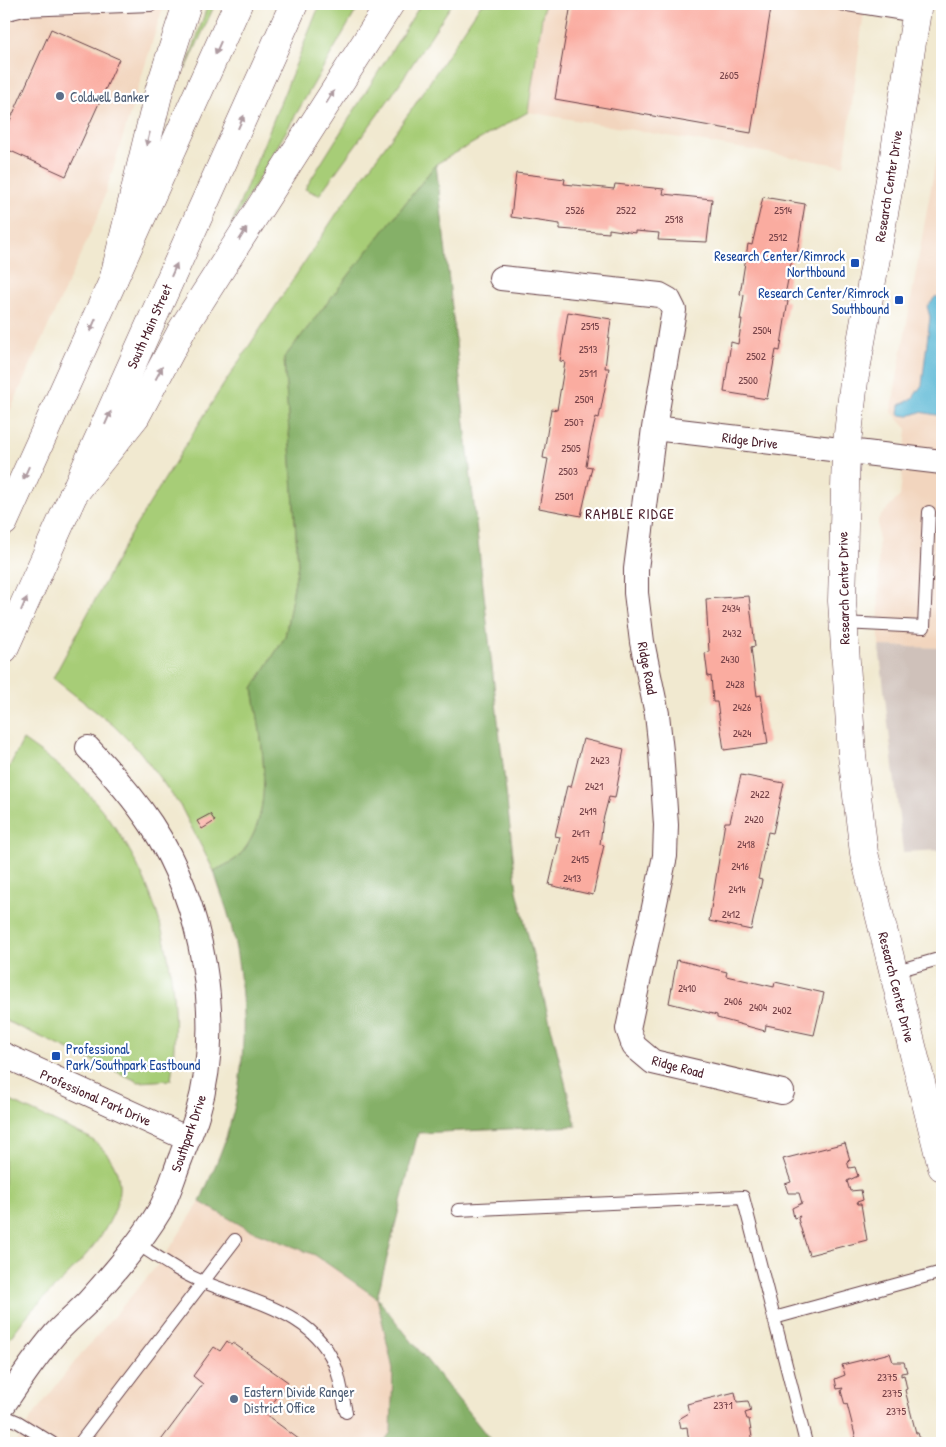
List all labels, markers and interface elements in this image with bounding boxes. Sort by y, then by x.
one-way arrow [213,41,221,55]
house number: 2605 [719,68,739,82]
place label: Coldwell Banker [70,87,150,106]
marker: Coldwell Banker [54,90,66,102]
one-way arrow [325,91,335,104]
one-way arrow [237,115,245,129]
street label: Research Center Drive [870,128,906,243]
one-way arrow [144,131,152,146]
house number: 2526 [565,203,585,217]
house number: 2522 [616,203,636,217]
house number: 2514 [774,203,792,217]
house number: 2518 [665,212,684,226]
one-way arrow [238,228,247,241]
house number: 2512 [769,230,787,244]
place label: Research Center/Rimrock Northbound [714,246,846,281]
marker: Research Center/Rimrock Northbound [849,257,861,269]
one-way arrow [171,263,179,277]
street label: South Main Street [122,281,176,371]
place label: Research Center/Rimrock Southbound [758,283,890,318]
marker: Research Center/Rimrock Southbound [893,294,905,306]
one-way arrow [88,318,96,332]
house number: 2515 [581,319,600,333]
house number: 2504 [753,323,771,337]
house number: 2513 [579,342,597,356]
house number: 2502 [746,349,766,363]
one-way arrow [155,366,163,381]
house number: 2511 [579,366,597,380]
house number: 2500 [738,373,758,387]
house number: 2509 [575,392,593,406]
one-way arrow [104,411,112,425]
house number: 2507 [564,415,584,429]
street label: Ridge Drive [721,427,780,454]
house number: 2505 [561,441,581,455]
house number: 2503 [558,464,578,478]
one-way arrow [21,466,29,480]
house number: 2501 [555,489,573,503]
district label: RAMBLE RIDGE [585,503,675,524]
street label: Research Center Drive [833,531,853,645]
one-way arrow [20,597,28,611]
house number: 2434 [722,601,740,615]
house number: 2432 [722,626,742,640]
street label: Ridge Road [633,640,662,697]
house number: 2430 [720,652,740,666]
house number: 2428 [725,677,745,691]
house number: 2426 [733,700,752,714]
house number: 2424 [733,726,751,740]
house number: 2423 [590,753,610,767]
house number: 2421 [585,779,603,793]
house number: 2422 [750,787,770,801]
house number: 2419 [579,804,597,818]
house number: 2420 [744,812,764,826]
house number: 2417 [572,826,590,840]
house number: 2418 [737,837,755,851]
house number: 2415 [571,852,589,866]
house number: 2416 [731,859,749,873]
house number: 2413 [563,871,581,885]
house number: 2414 [728,882,746,896]
house number: 2412 [722,907,740,921]
street label: Research Center Drive [874,930,920,1045]
house number: 2410 [678,981,696,995]
house number: 2406 [724,994,743,1008]
house number: 2404 [749,1000,767,1014]
house number: 2402 [772,1003,792,1017]
place label: Professional Park/Southpark Eastbound [66,1039,201,1075]
marker: Professional Park/Southpark Eastbound [50,1050,62,1062]
street label: Ridge Road [650,1050,707,1083]
street label: Professional Park Drive [37,1064,155,1130]
street label: Southpark Drive [166,1091,211,1175]
house number: 2375 [877,1370,897,1384]
place label: Eastern Divide Ranger District Office [244,1382,355,1417]
house number: 2375 [882,1386,902,1400]
marker: Eastern Divide Ranger District Office [228,1393,240,1405]
house number: 2371 [713,1398,733,1412]
house number: 2375 [886,1404,906,1418]

